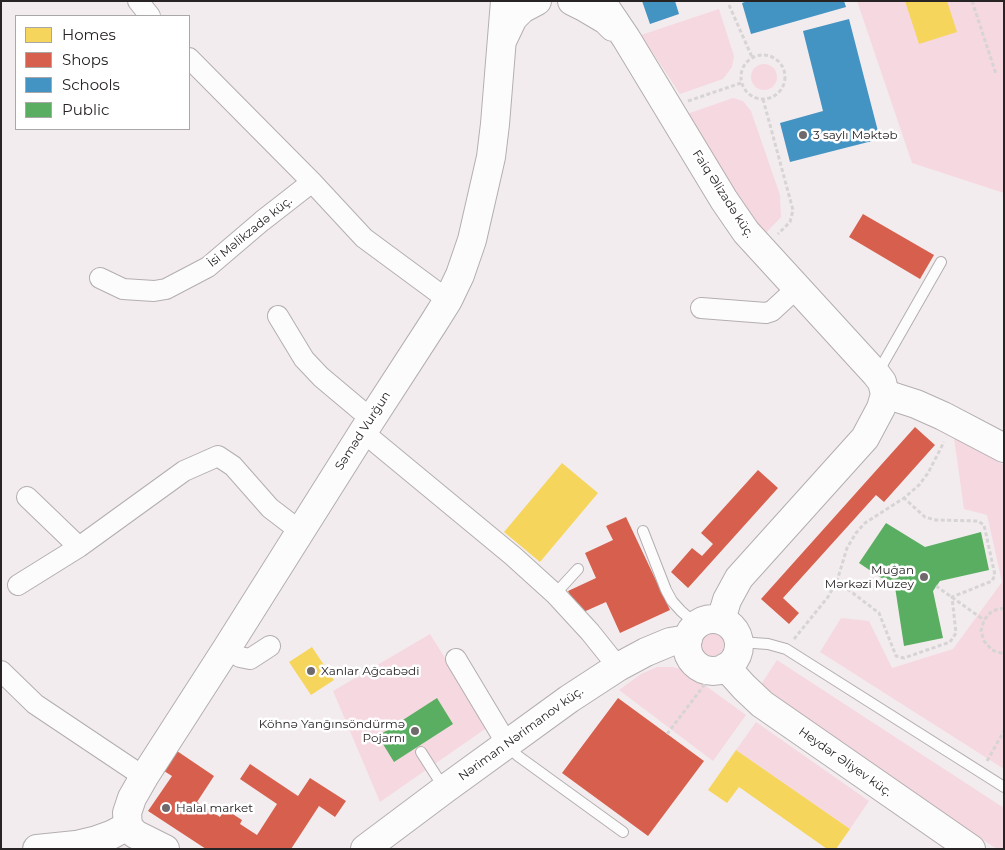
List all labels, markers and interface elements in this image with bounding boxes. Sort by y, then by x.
legend [15,15,190,130]
text: Homes [62,25,116,44]
text: Shops [62,50,108,69]
text: Schools [62,75,120,94]
text: Public [62,100,110,119]
place label: 3 saylı Məktəb [813,128,898,142]
marker: 3 saylı Məktəb [797,129,809,141]
street label: Faiq Əlizadə küç. [689,147,757,241]
street label: İsi Məlikzadə küç. [205,194,295,270]
street label: Səməd Vurğun [332,389,394,473]
place label: Muğan Mərkəzi Muzey [825,563,914,591]
marker: Muğan Mərkəzi Muzey [918,571,930,583]
place label: Xanlar Ağcabədi [321,664,419,678]
marker: Xanlar Ağcabədi [305,665,317,677]
street label: Nəriman Nərimanov küç. [456,684,586,784]
place label: Köhnə Yanğınsöndürmə Pojarnı [259,717,405,745]
street label: Heydər Əliyev küç. [796,724,894,800]
marker: Köhnə Yanğınsöndürmə Pojarnı [409,725,421,737]
place label: Halal market [176,801,253,815]
marker: Halal market [160,802,172,814]

